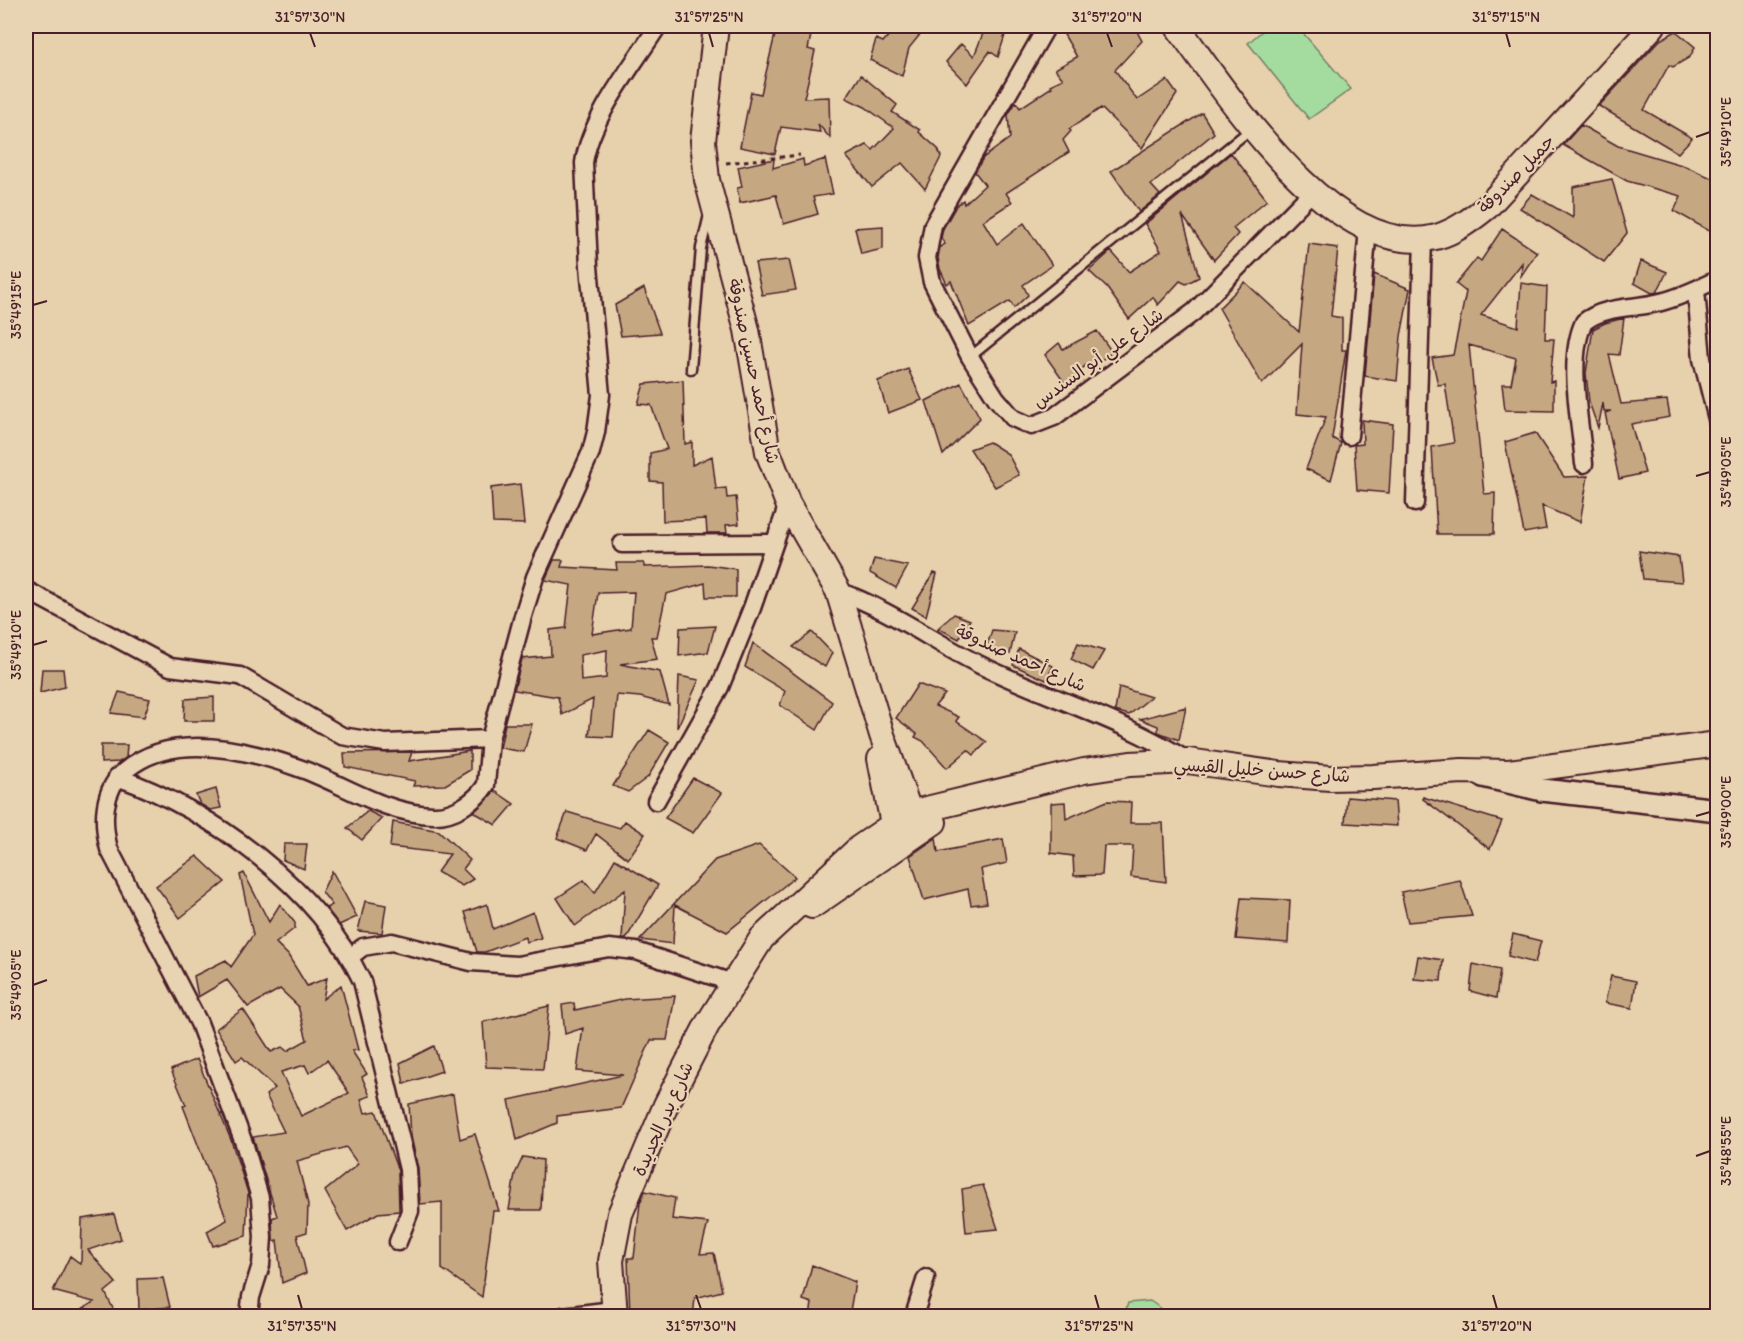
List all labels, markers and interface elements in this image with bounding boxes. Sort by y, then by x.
text: 31°57'30"N [275,8,345,26]
text: 31°57'25"N [674,8,744,26]
text: 31°57'20"N [1072,8,1142,26]
text: 31°57'15"N [1472,8,1540,26]
text: 35°49'10"E [1717,97,1735,167]
street label: جميل صندوقة [1473,130,1559,218]
text: 35°49'15"E [7,271,25,339]
street label: شارع أحمد حسين صندوقة [723,276,784,466]
street label: شارع علي أبو السندس [1028,303,1171,417]
text: 35°49'05"E [1717,437,1735,508]
text: 35°49'10"E [7,610,25,680]
street label: شارع أحمد صندوقة [952,619,1089,697]
street label: شارع حسن خليل القيسي [1173,753,1351,792]
text: 35°49'00"E [1717,776,1735,848]
text: 35°49'05"E [7,950,25,1021]
street label: شارع بدر الجديدة [628,1058,699,1180]
text: 35°48'55"E [1717,1116,1735,1186]
text: 31°57'35"N [267,1317,337,1335]
text: 31°57'30"N [666,1317,736,1335]
text: 31°57'25"N [1064,1317,1134,1335]
text: 31°57'20"N [1462,1317,1532,1335]

